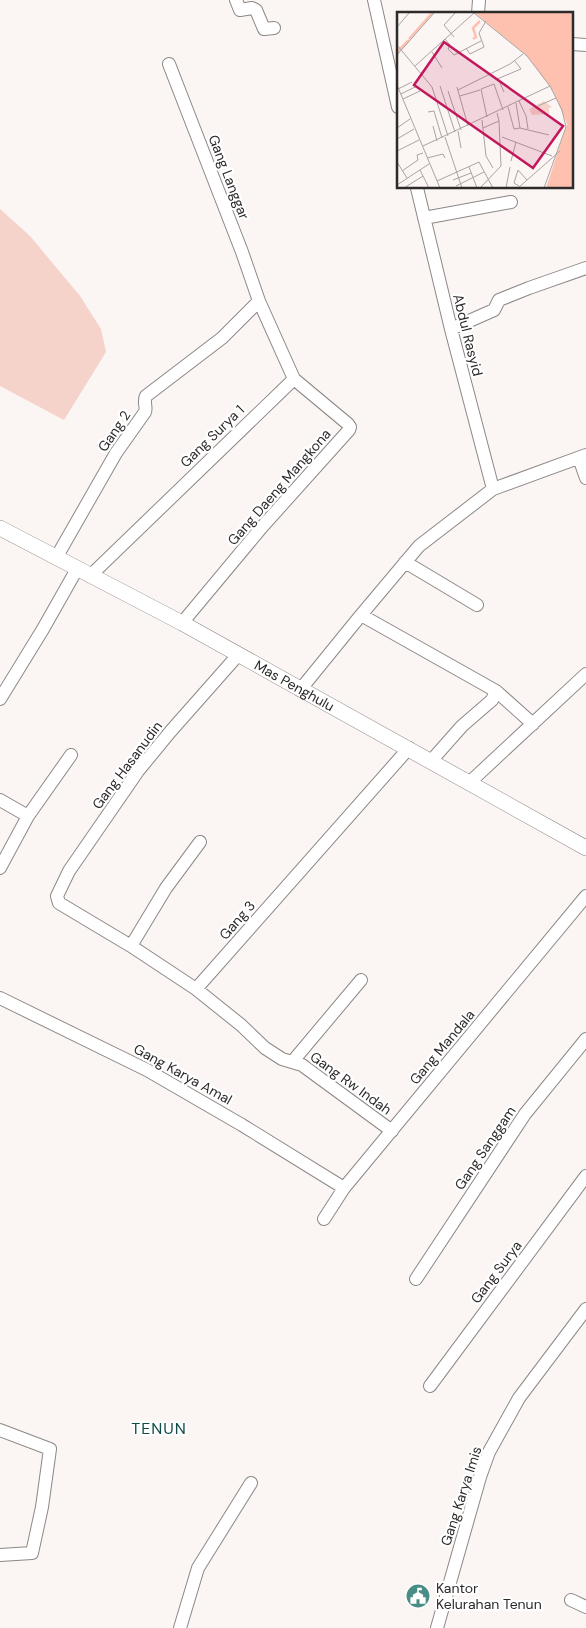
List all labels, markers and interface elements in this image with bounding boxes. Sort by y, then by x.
inset map [397,12,574,189]
street label: Gang Langgar [205,132,253,222]
street label: Abdul Rasyid [449,292,487,378]
street label: Gang Surya 1 [176,401,248,471]
street label: Gang 2 [94,407,134,455]
street label: Gang Daeng Mangkona [224,425,334,549]
street label: Mas Penghulu [251,656,338,715]
street label: Gang Hasanudin [88,717,166,813]
street label: Gang 3 [215,897,259,943]
street label: Gang Mandala [405,1006,479,1088]
street label: Gang Karya Amal [131,1040,235,1108]
street label: Gang Rw Indah [307,1047,395,1119]
street label: Gang Sanggam [450,1103,520,1193]
street label: Gang Surya [467,1237,525,1307]
district label: TENUN [131,1418,187,1439]
street label: Gang Karya Imis [436,1444,486,1548]
place label: Kantor Kelurahan Tenun [436,1579,542,1613]
public building icon: Kantor Kelurahan Tenun [405,1583,431,1609]

